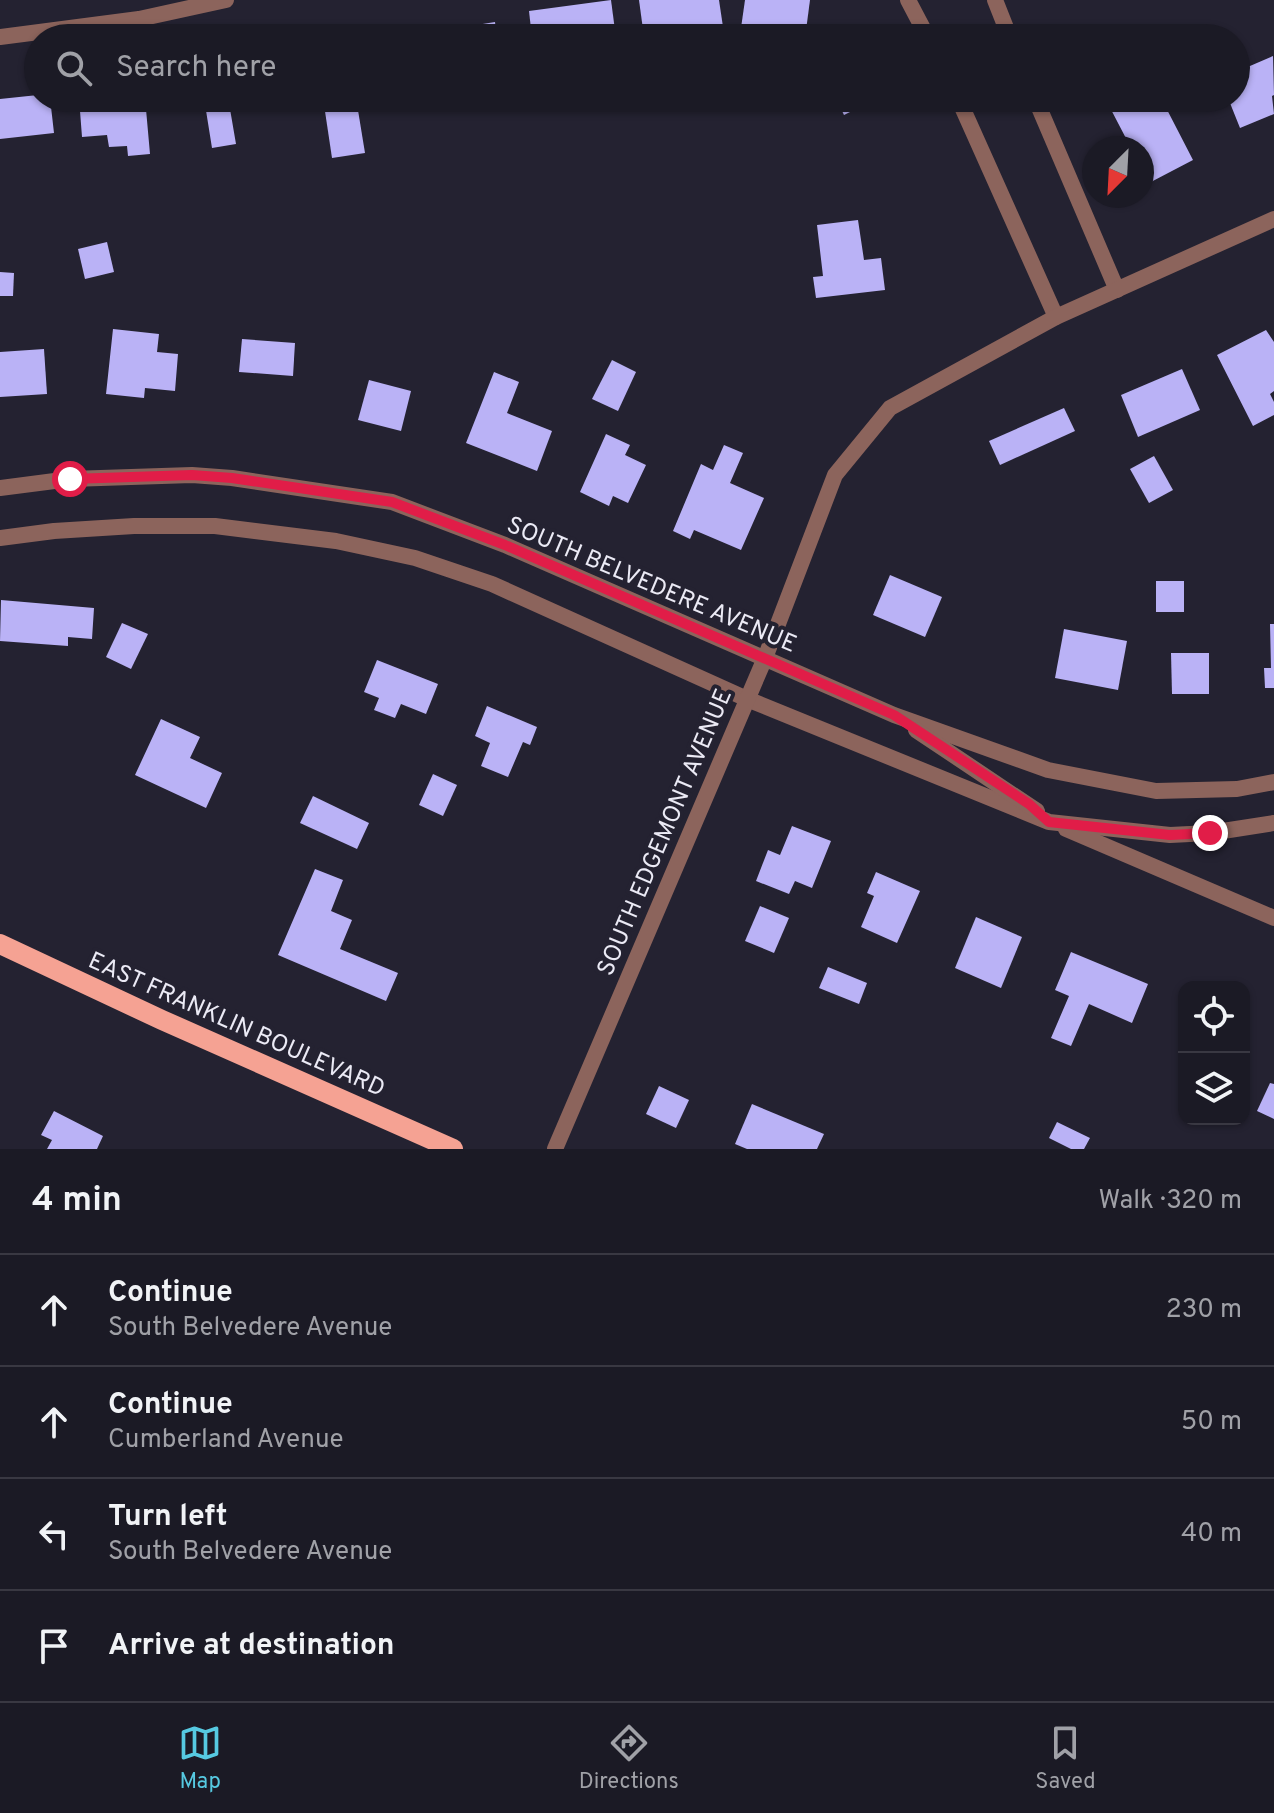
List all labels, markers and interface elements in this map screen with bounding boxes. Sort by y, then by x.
search box [24,24,1250,112]
icon: search [52,46,96,90]
text: Search here [116,50,276,87]
north arrow [1082,136,1154,208]
route start [52,461,88,497]
street label: SOUTH BELVEDERE AVENUE [502,511,801,661]
street label: SOUTH EDGEMONT AVENUE [592,685,740,981]
route end [1192,815,1228,851]
street label: EAST FRANKLIN BOULEVARD [83,947,389,1105]
map controls [1178,981,1250,1125]
button: locate [1178,981,1250,1053]
button: layers [1178,1053,1250,1125]
text: 4 min [32,1180,122,1223]
text: Walk · 320 m [1098,1185,1242,1218]
text: Continue [108,1275,233,1312]
icon: ahead [32,1288,76,1332]
text: 230 m [1166,1294,1242,1327]
text: South Belvedere Avenue [108,1312,392,1345]
text: Continue [108,1387,233,1424]
icon: ahead [32,1400,76,1444]
text: 50 m [1181,1406,1242,1439]
text: Cumberland Avenue [108,1424,343,1457]
text: Turn left [108,1499,228,1536]
icon: left [32,1512,76,1556]
text: 40 m [1181,1518,1242,1551]
text: South Belvedere Avenue [108,1536,392,1569]
icon: arrive [32,1624,76,1668]
text: Arrive at destination [108,1628,394,1665]
tab: Map [178,1721,222,1796]
tab: Directions [579,1721,679,1796]
tab: Saved [1035,1721,1096,1796]

